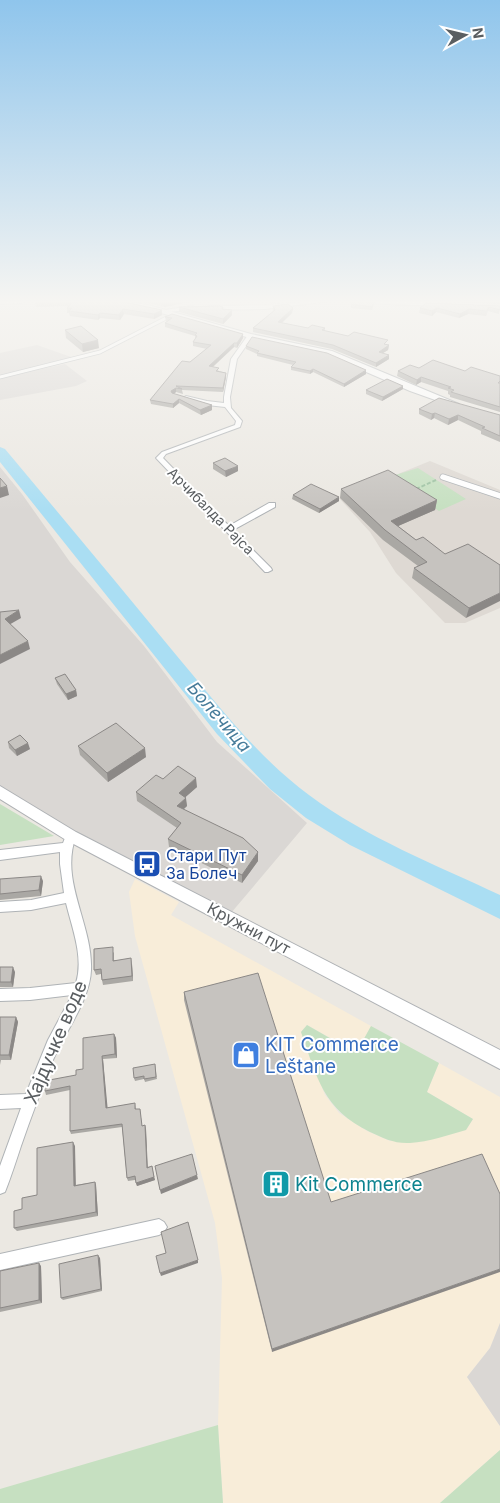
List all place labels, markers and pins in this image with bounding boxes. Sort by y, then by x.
place label: Стари Пут За Болеч [166,845,247,883]
bus stop icon: Стари Пут За Болеч [132,849,162,879]
place label: KIT Commerce Leštane [265,1033,399,1078]
shop icon: KIT Commerce Leštane [231,1040,261,1070]
building icon: Kit Commerce [261,1169,291,1199]
place label: Kit Commerce [295,1173,423,1196]

